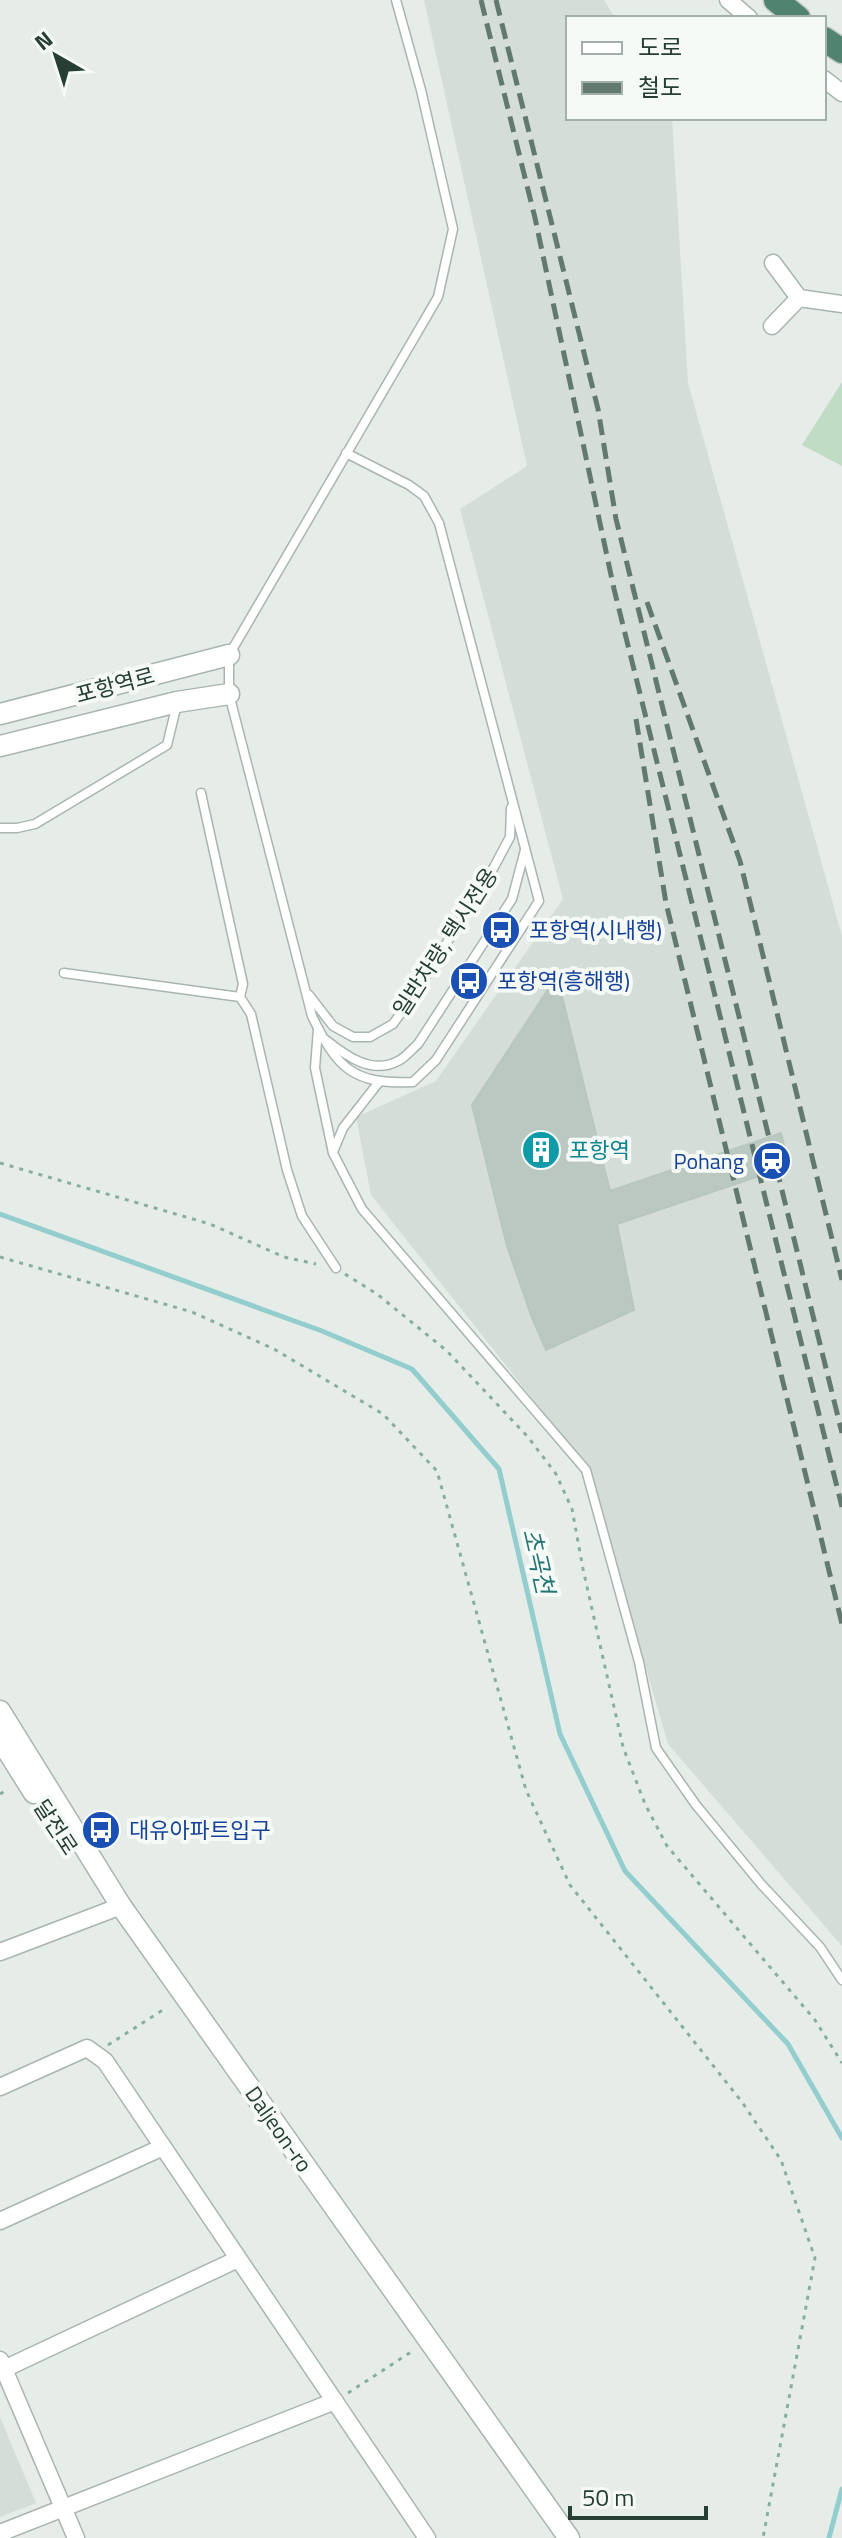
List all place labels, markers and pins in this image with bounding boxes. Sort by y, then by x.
bus stop icon: 포항역(시내행) [480,909,522,951]
place label: 포항역(시내행) [529,913,662,947]
bus stop icon: 포항역(흥해행) [448,960,490,1002]
place label: 포항역(흥해행) [497,964,630,998]
building icon: 포항역 [520,1129,562,1171]
place label: 포항역 [569,1133,630,1167]
station icon: Pohang [751,1140,793,1182]
place label: Pohang [673,1144,744,1178]
bus stop icon: 대유아파트입구 [80,1809,122,1851]
place label: 대유아파트입구 [129,1813,271,1847]

